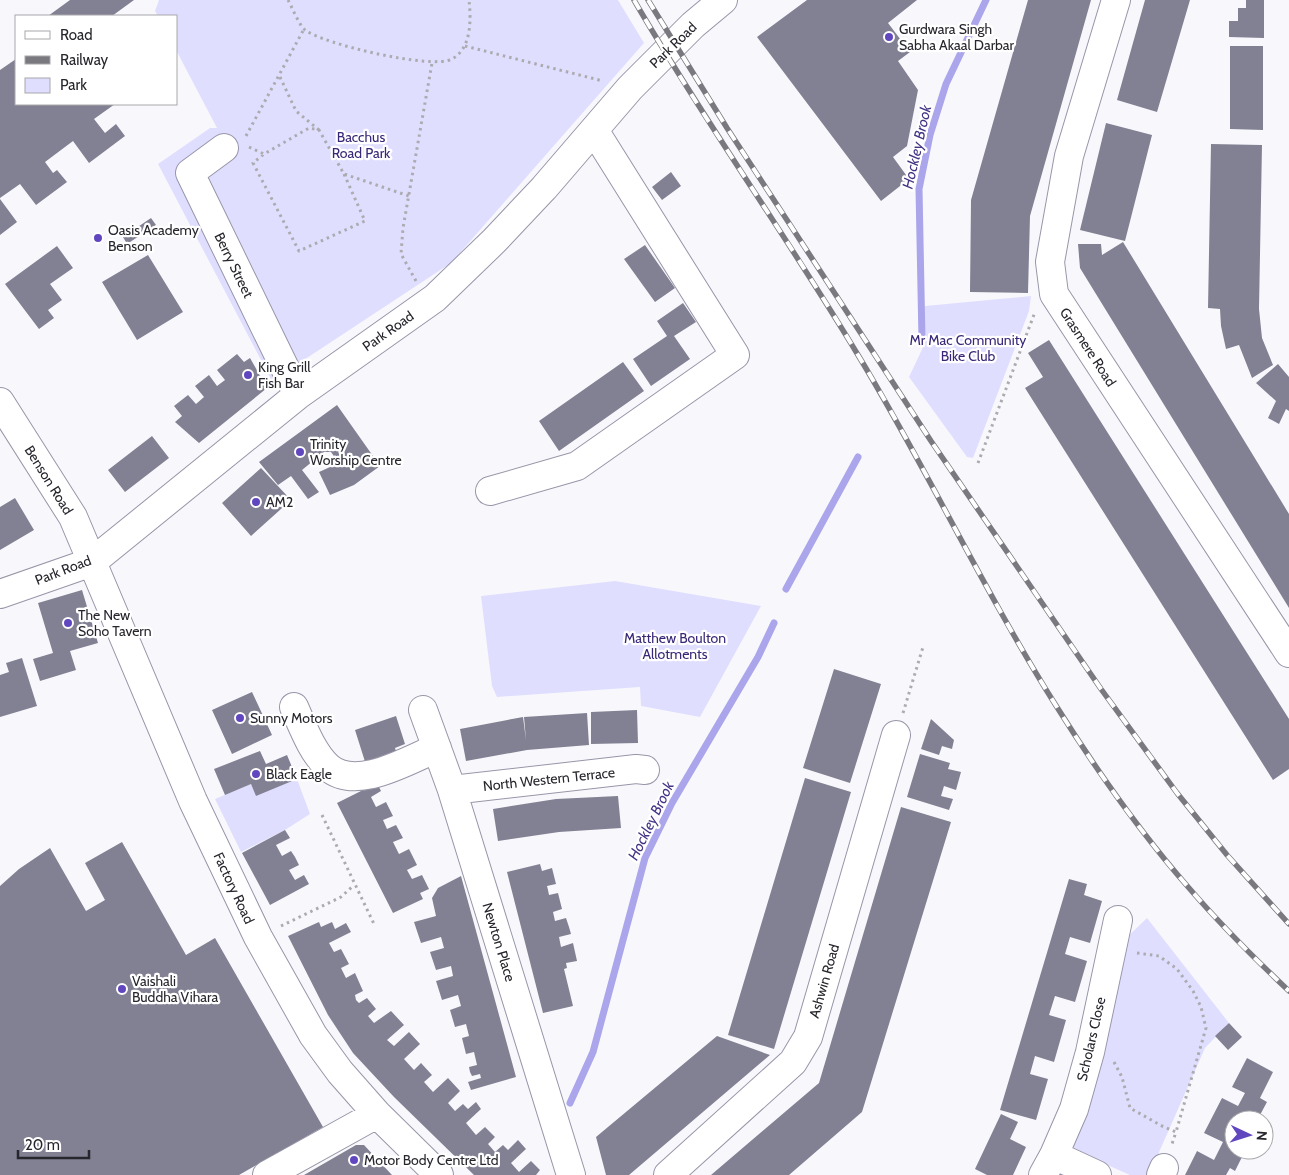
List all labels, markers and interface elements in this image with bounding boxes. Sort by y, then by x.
legend [15,15,178,105]
street label: Park Road [646,18,700,72]
place label: Gurdwara Singh Sabha Akaal Darbar [899,20,1015,54]
text: Road [60,26,93,44]
marker: Gurdwara Singh Sabha Akaal Darbar [883,31,895,43]
text: Railway [60,51,109,69]
text: Park [60,76,87,94]
water label: Hockley Brook [899,103,936,191]
park label: Bacchus Road Park [332,128,391,162]
place label: Oasis Academy Benson [108,221,199,255]
street label: Berry Street [210,229,258,301]
marker: Oasis Academy Benson [92,232,104,244]
street label: Grasmere Road [1056,304,1120,390]
street label: Park Road [359,307,417,355]
park label: Mr Mac Community Bike Club [910,331,1026,365]
place label: King Grill Fish Bar [258,358,311,392]
marker: King Grill Fish Bar [242,369,254,381]
place label: Trinity Worship Centre [310,435,402,469]
street label: Benson Road [21,442,77,518]
marker: Trinity Worship Centre [294,446,306,458]
place label: AM2 [266,493,293,511]
marker: AM2 [250,496,262,508]
street label: Park Road [32,551,94,589]
place label: The New Soho Tavern [78,606,152,640]
marker: The New Soho Tavern [62,617,74,629]
park label: Matthew Boulton Allotments [624,629,726,663]
place label: Sunny Motors [250,709,333,727]
marker: Sunny Motors [234,712,246,724]
street label: North Western Terrace [482,763,616,795]
place label: Black Eagle [266,765,332,783]
marker: Black Eagle [250,768,262,780]
water label: Hockley Brook [624,778,678,863]
street label: Factory Road [210,849,258,927]
street label: Newton Place [478,900,520,984]
street label: Ashwin Road [805,942,843,1020]
place label: Vaishali Buddha Vihara [132,972,218,1006]
marker: Vaishali Buddha Vihara [116,983,128,995]
street label: Scholars Close [1073,995,1109,1083]
north arrow [1224,1110,1274,1160]
scale bar [18,1128,89,1160]
text: N [1253,1130,1271,1141]
text: 20 m [25,1136,60,1154]
place label: Motor Body Centre Ltd [364,1151,498,1169]
marker: Motor Body Centre Ltd [348,1154,360,1166]

